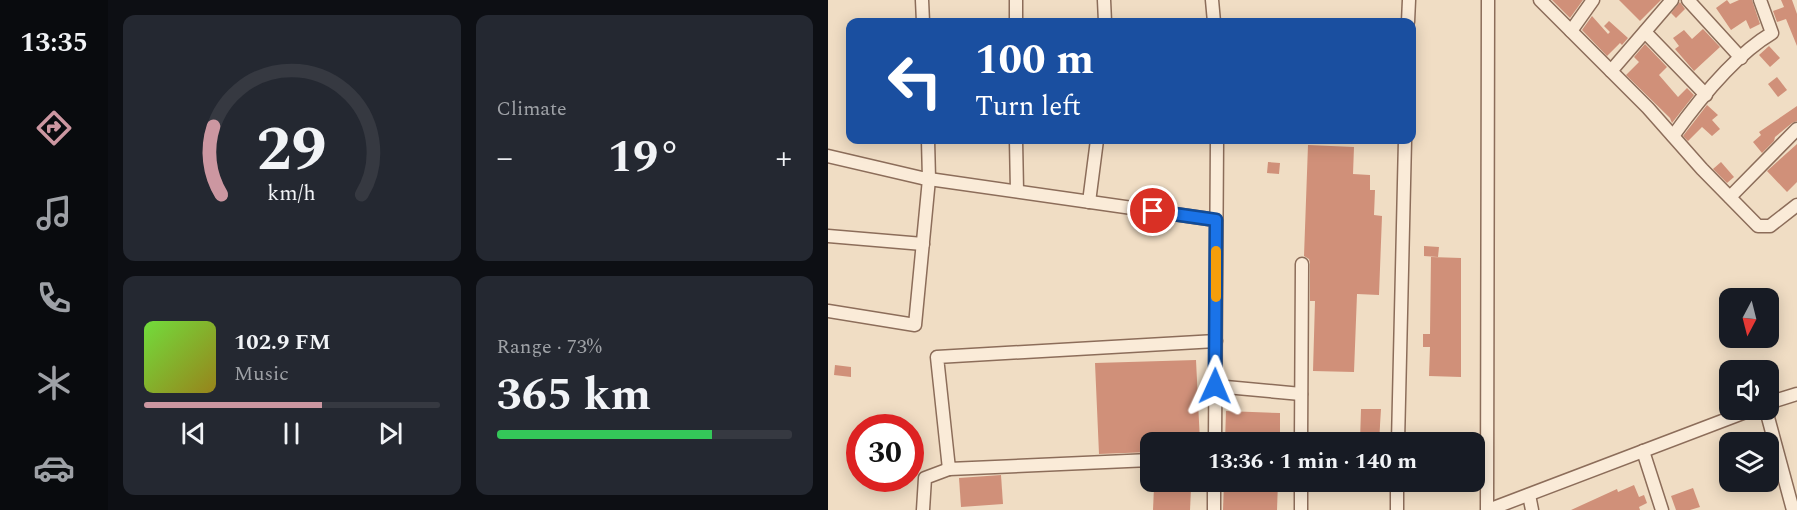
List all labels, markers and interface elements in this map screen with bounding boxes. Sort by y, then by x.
text: 13:35 [20,22,88,64]
text: 100 m [975,29,1094,92]
icon: left [876,42,954,120]
text: Turn left [975,86,1081,128]
text: Climate [497,94,567,124]
text: 29 [257,103,327,198]
icon: directions [33,107,75,149]
text: 19° [608,123,681,192]
text: − [497,133,513,183]
text: + [776,133,792,183]
text: km/h [268,177,316,210]
pin [1127,185,1178,236]
icon: music [33,192,75,234]
icon: arrive [1136,194,1169,227]
icon: phone [33,277,75,319]
north arrow [1719,288,1779,348]
map controls [1719,288,1779,492]
text: 102.9 FM [234,326,331,359]
text: Range · 73% [497,332,602,362]
position arrow [1183,354,1247,418]
text: Music [234,359,289,389]
button: sound [1719,360,1779,420]
text: 365 km [497,361,651,430]
icon: climate [33,362,75,404]
speed limit sign: 30 [846,414,924,492]
icon: previous [177,417,210,450]
icon: pause [275,417,308,450]
icon: next [374,417,407,450]
button: layers [1719,432,1779,492]
text: 13:36 · 1 min · 140 m [1208,445,1417,478]
icon: car [33,447,75,489]

